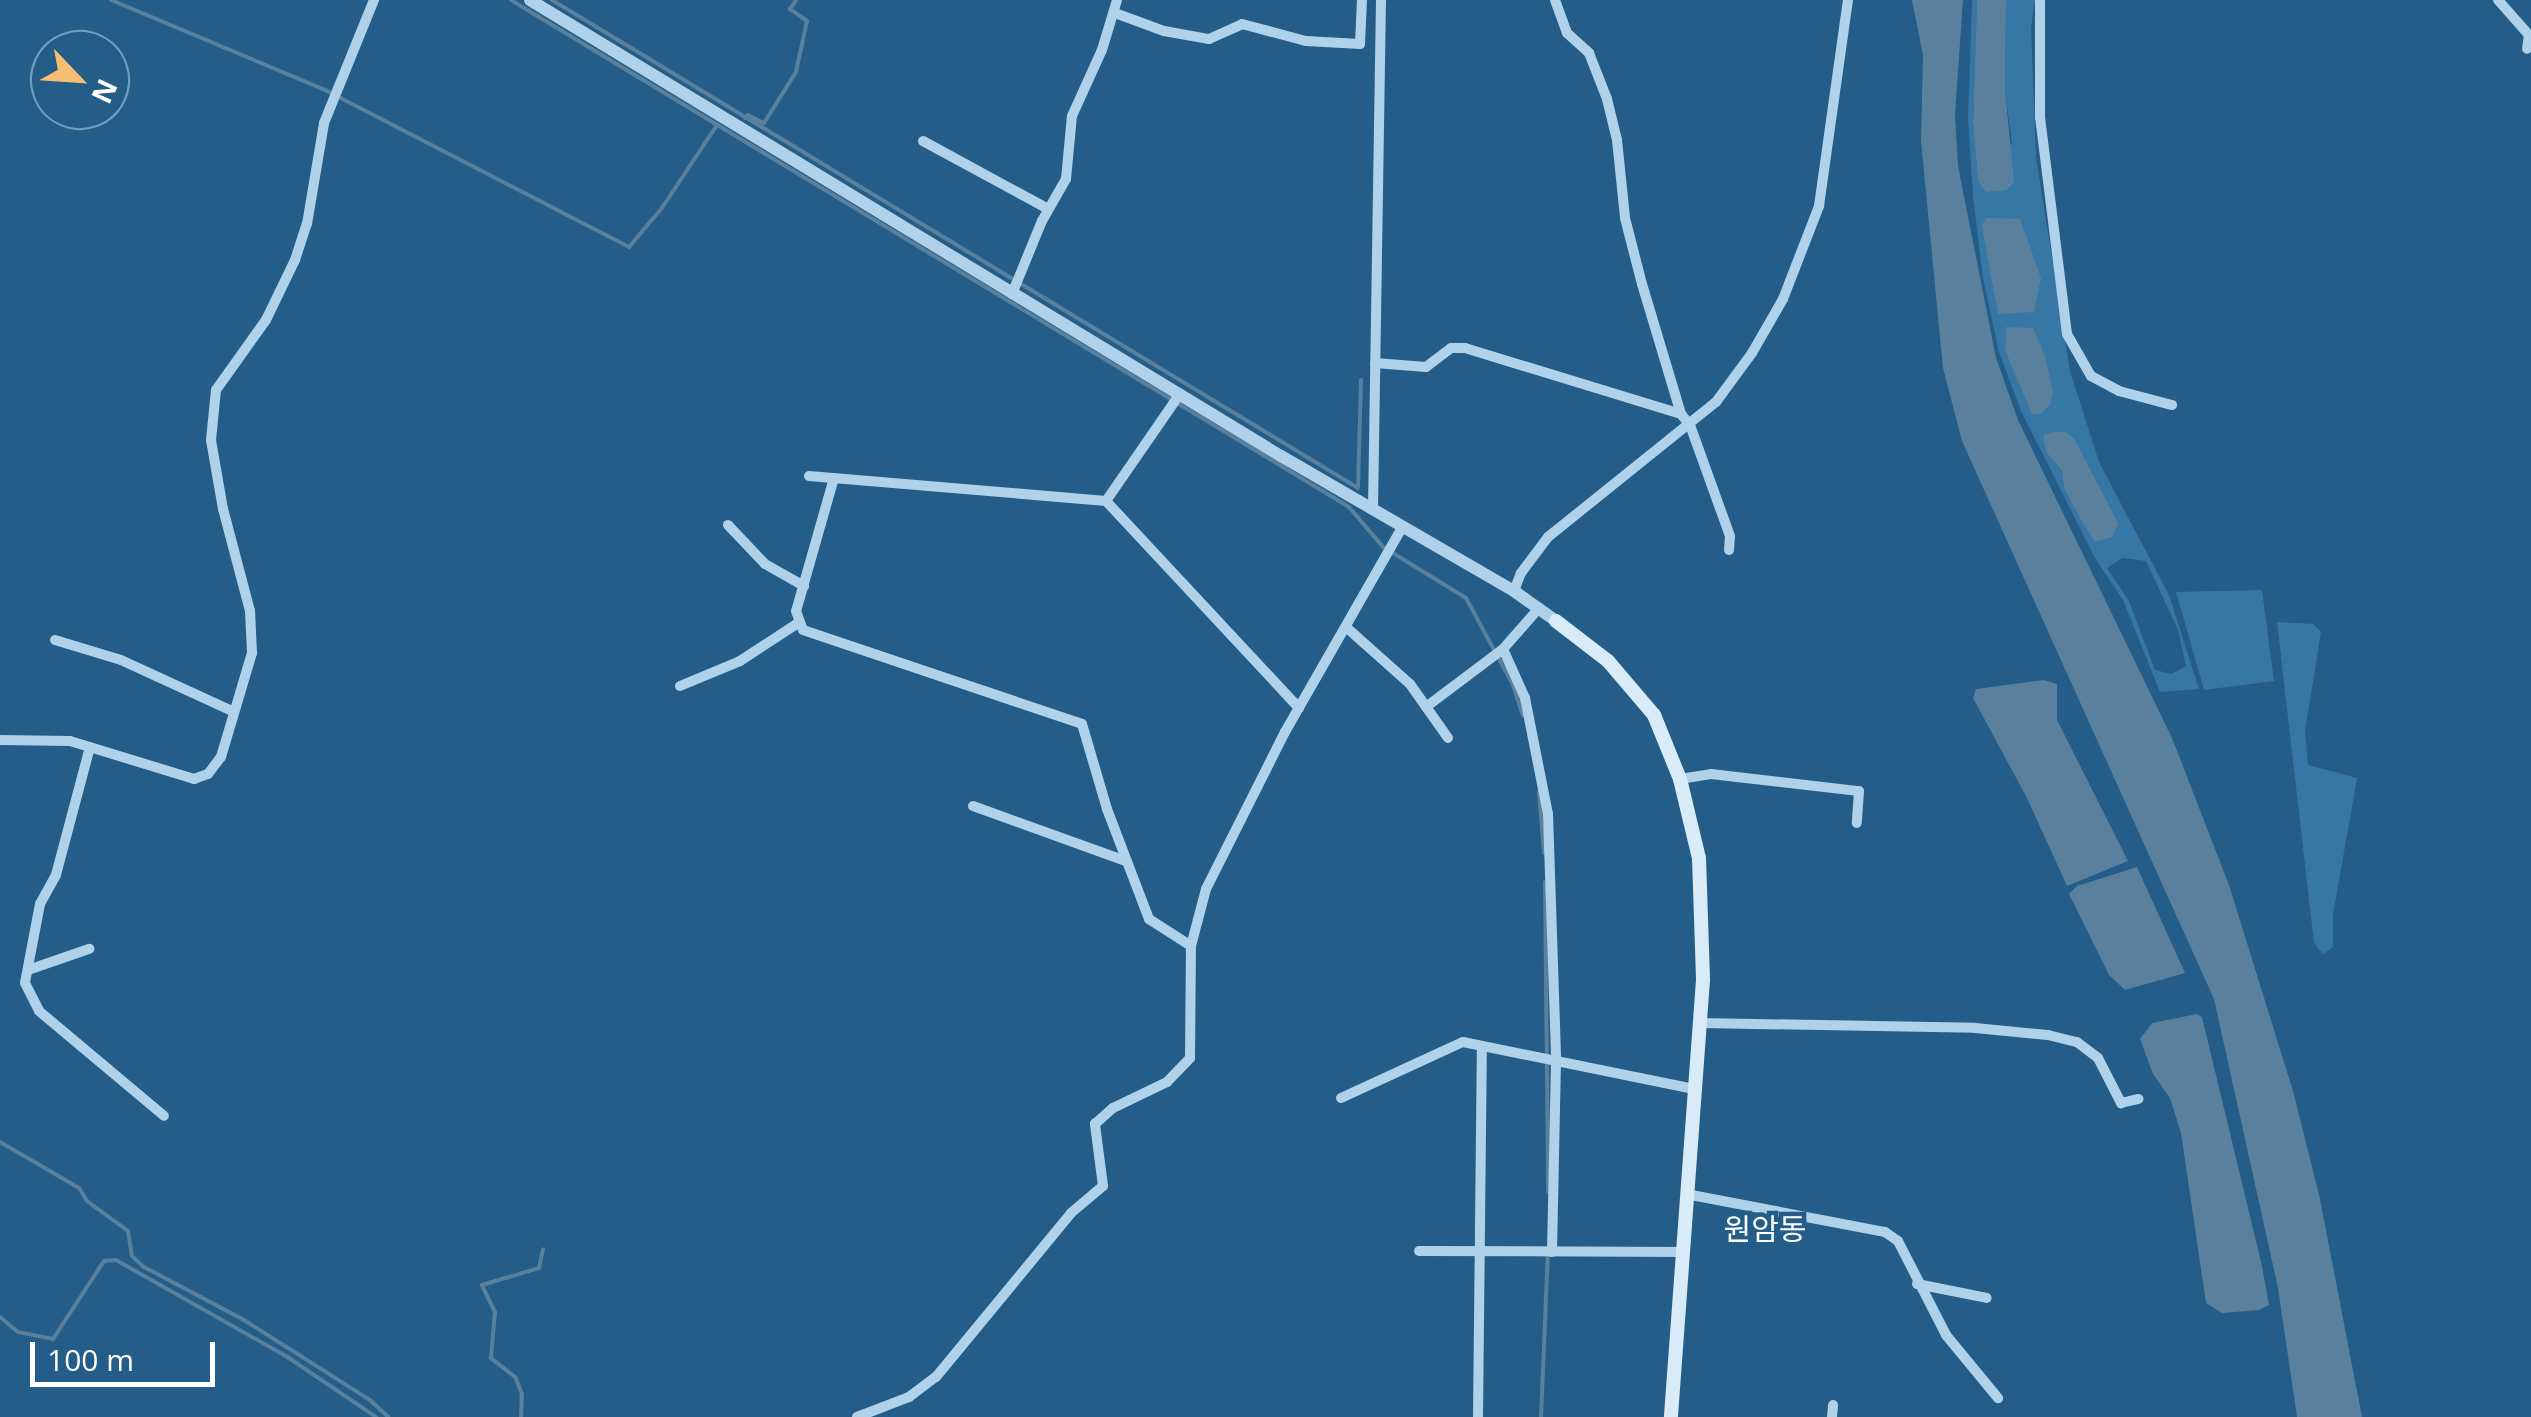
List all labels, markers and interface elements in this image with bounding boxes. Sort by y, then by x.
north arrow [30,30,130,130]
text: N [83,73,127,110]
district label: 원암동 [1724,1211,1806,1247]
scale bar [35,1322,220,1384]
text: 100 m [47,1339,134,1380]

